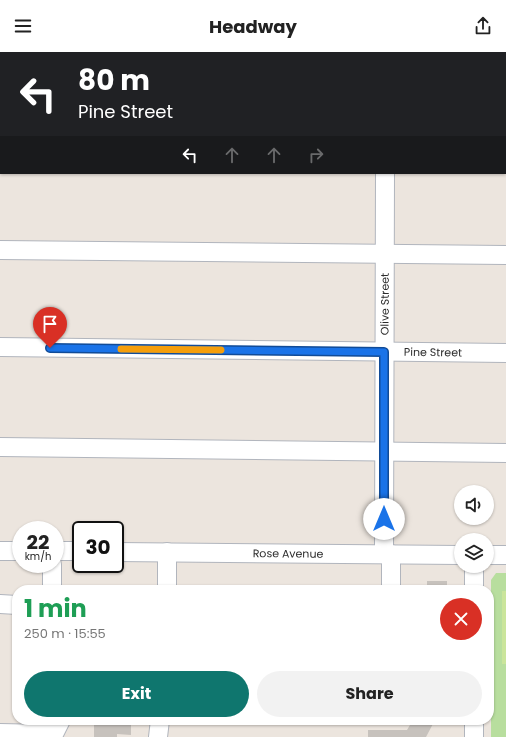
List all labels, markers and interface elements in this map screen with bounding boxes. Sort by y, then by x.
text: Headway [209,14,297,39]
icon: menu [12,15,34,37]
icon: share [472,15,494,37]
text: 80 m [78,61,150,100]
icon: left [12,68,64,120]
text: Pine Street [78,99,173,124]
icon: left [179,144,201,166]
icon: ahead [221,144,243,166]
icon: ahead [263,144,285,166]
icon: right [305,144,327,166]
street label: Olive Street [377,273,393,335]
pin [33,307,67,348]
icon: arrive [39,313,61,335]
street label: Pine Street [404,344,462,360]
map controls [454,485,494,573]
button: sound [454,485,494,525]
position arrow [363,498,405,540]
speed limit sign: 30 [72,521,124,573]
text: 22 [27,528,49,556]
button: layers [454,533,494,573]
street label: Rose Avenue [253,545,324,562]
text: km/h [25,549,51,564]
text: 1 min [24,592,87,625]
button: close [440,598,482,640]
text: 250 m · 15:55 [24,624,106,643]
button: Exit [24,671,249,717]
button: Share [257,671,482,717]

